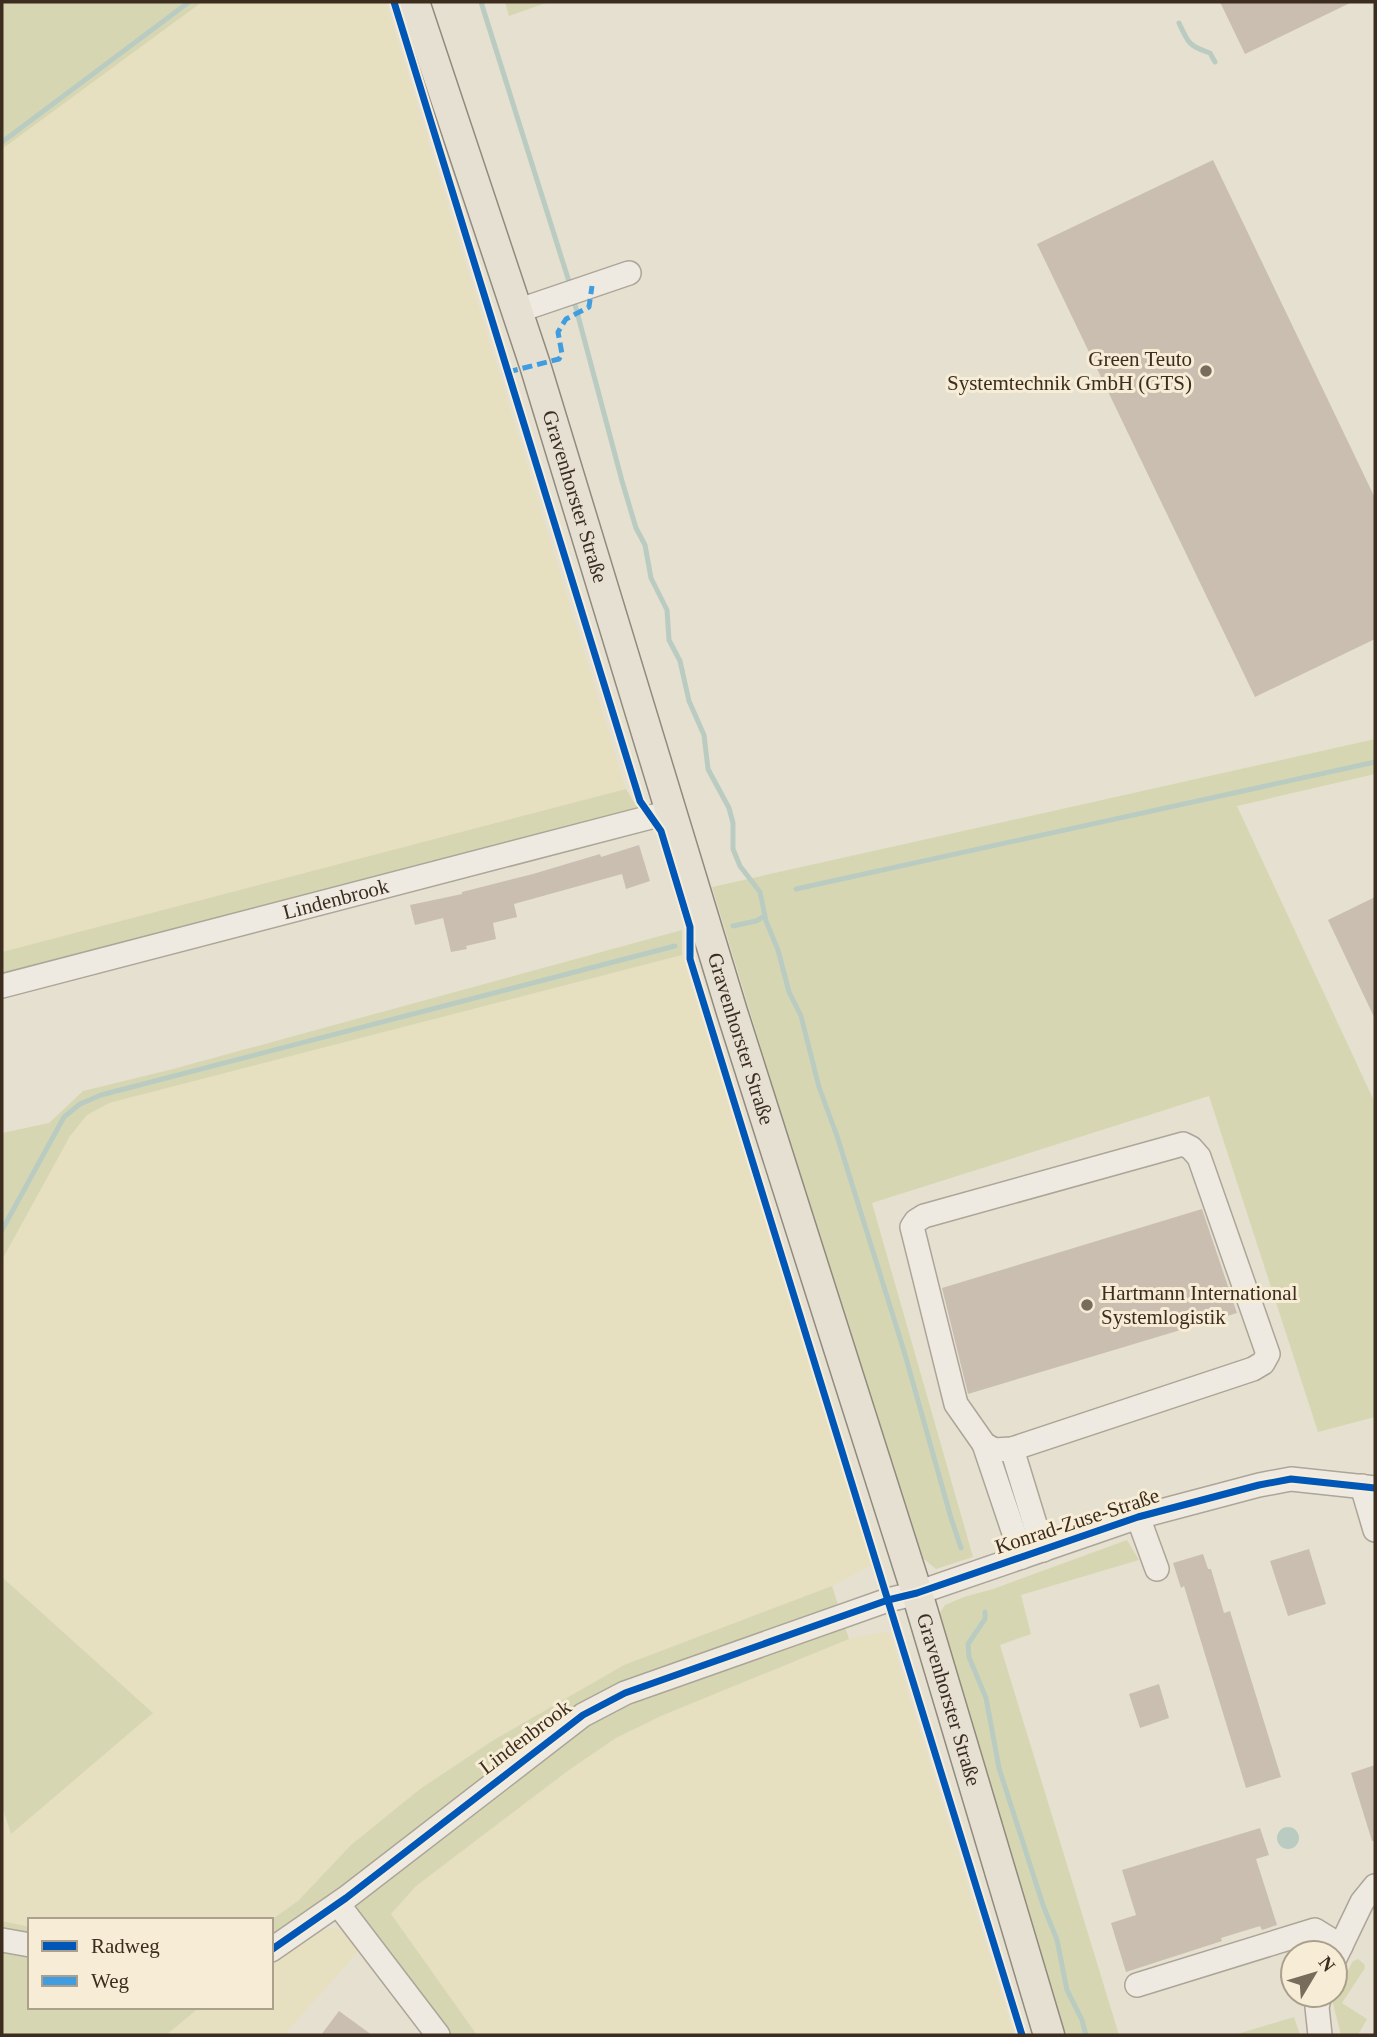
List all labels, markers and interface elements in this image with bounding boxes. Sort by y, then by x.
place label: Green Teuto Systemtechnik GmbH (GTS) [947,347,1192,395]
marker: Green Teuto Systemtechnik GmbH (GTS) [1198,363,1214,379]
street label: Gravenhorster Straße [537,407,613,586]
street label: Lindenbrook [280,874,392,924]
street label: Gravenhorster Straße [703,950,779,1128]
place label: Hartmann International Systemlogistik [1101,1281,1298,1329]
marker: Hartmann International Systemlogistik [1079,1297,1095,1313]
street label: Konrad-Zuse-Straße [992,1483,1162,1559]
street label: Gravenhorster Straße [912,1610,986,1789]
street label: Lindenbrook [474,1694,576,1779]
legend [28,1918,273,2009]
text: Radweg [91,1934,160,1958]
north arrow [1279,1939,1349,2009]
text: N [1315,1952,1340,1976]
text: Weg [91,1969,129,1993]

